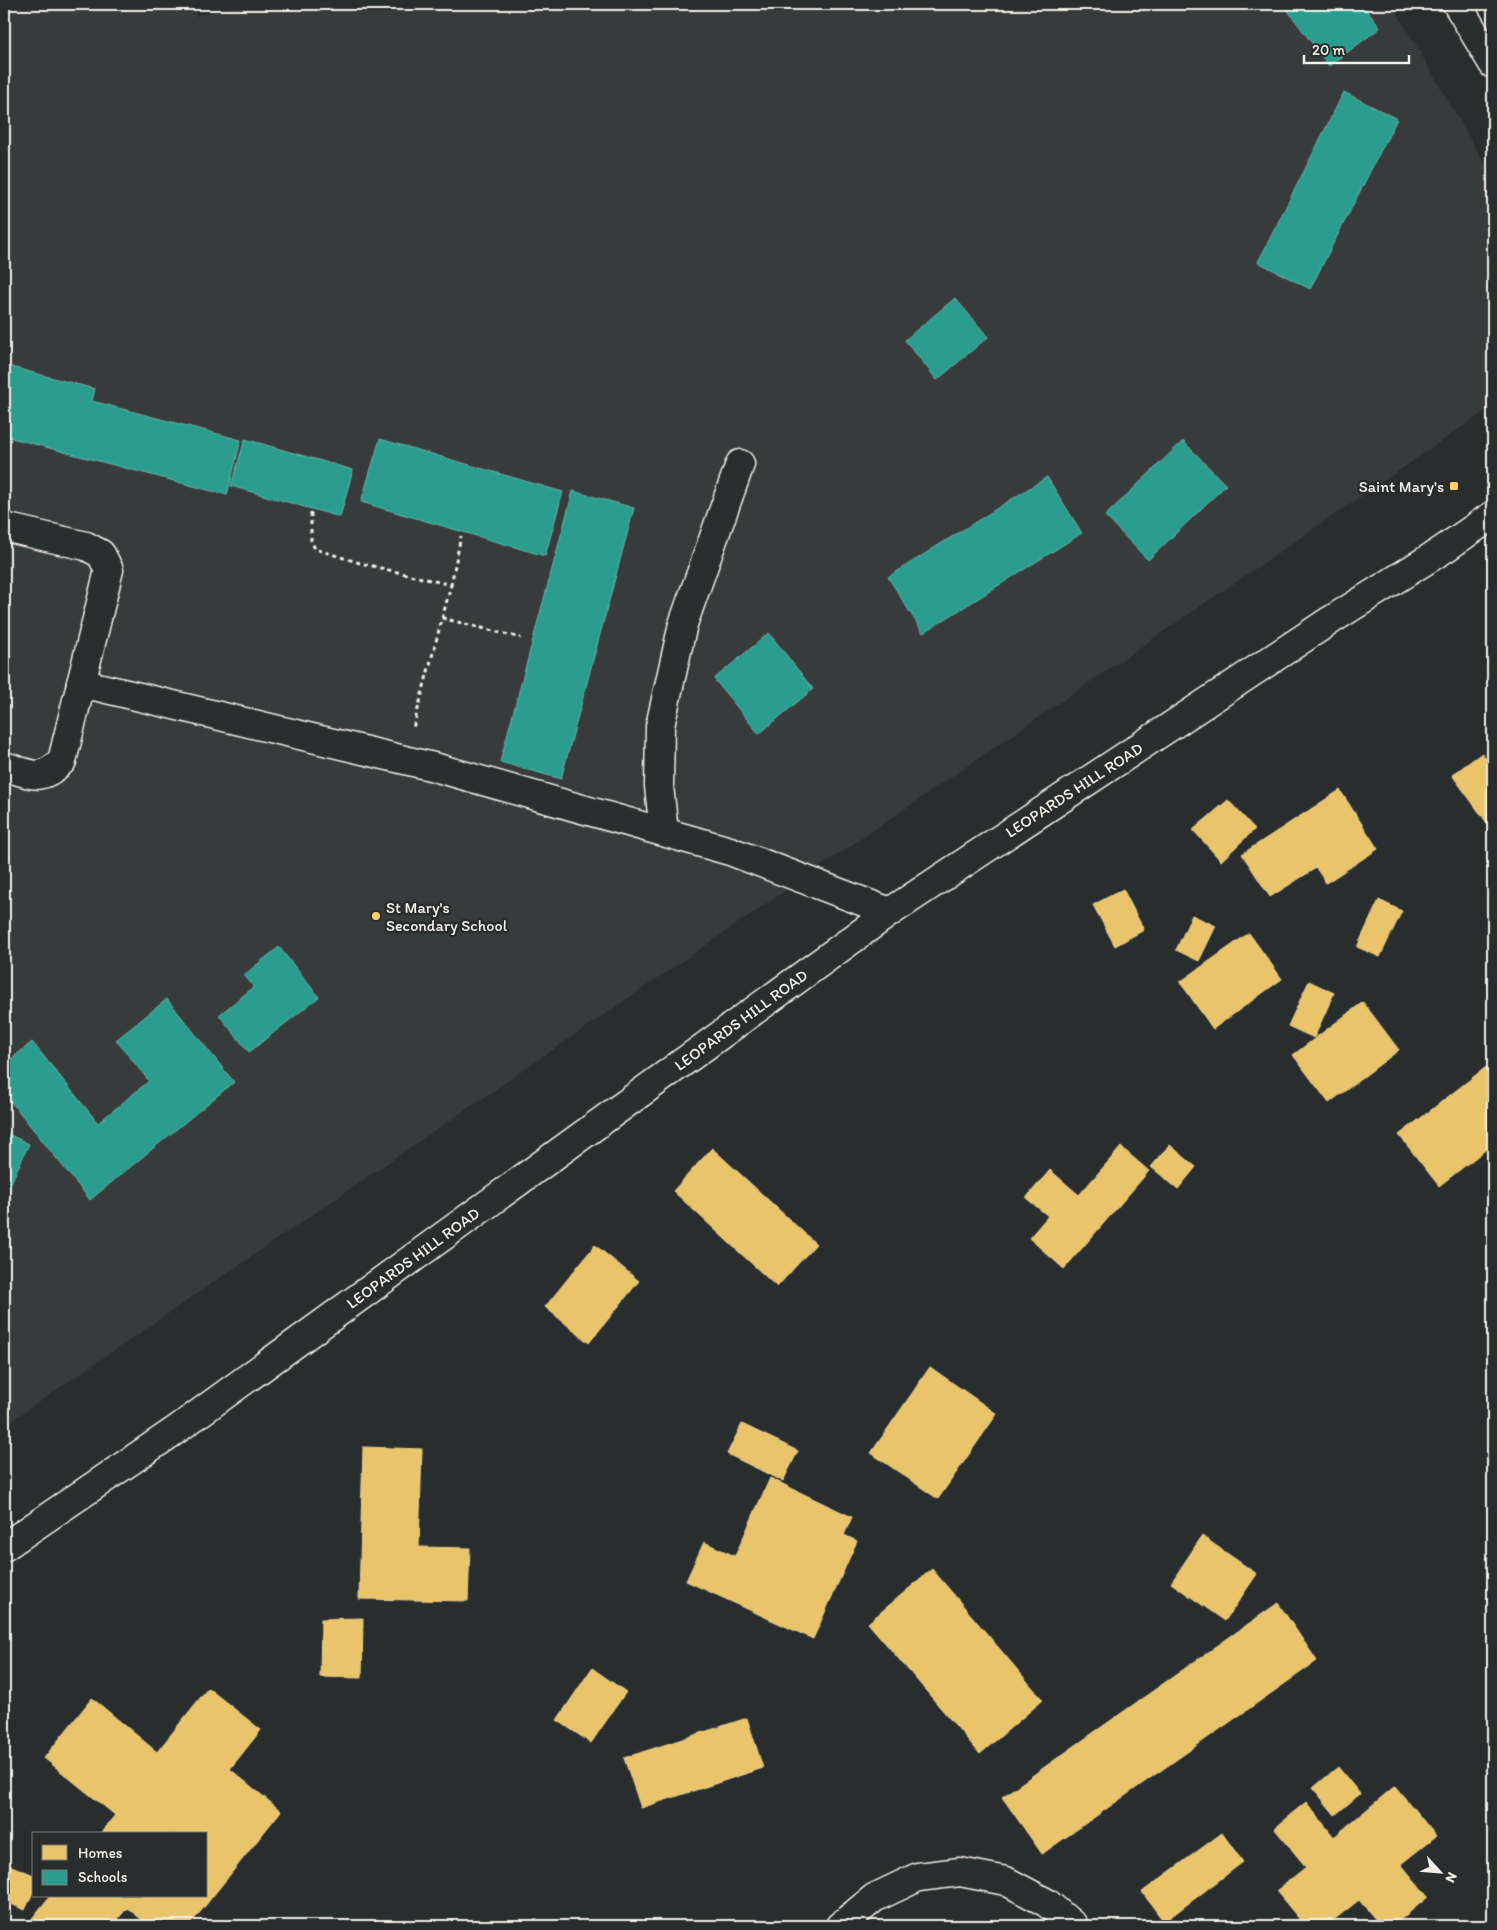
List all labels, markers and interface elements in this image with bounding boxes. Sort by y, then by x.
scale bar [1304,32,1410,64]
text: 20 m [1312,41,1346,59]
place label: Saint Mary's [1359,477,1444,496]
marker: Saint Mary's [1448,480,1460,492]
street label: LEOPARDS HILL ROAD [1002,738,1147,842]
place label: St Mary's Secondary School [386,898,508,935]
marker: St Mary's Secondary School [370,910,382,922]
street label: LEOPARDS HILL ROAD [671,965,812,1075]
street label: LEOPARDS HILL ROAD [343,1203,484,1313]
legend [32,1832,208,1898]
text: Homes [78,1844,123,1862]
north arrow [1414,1848,1464,1898]
text: Schools [78,1868,128,1886]
text: N [1442,1870,1461,1885]

